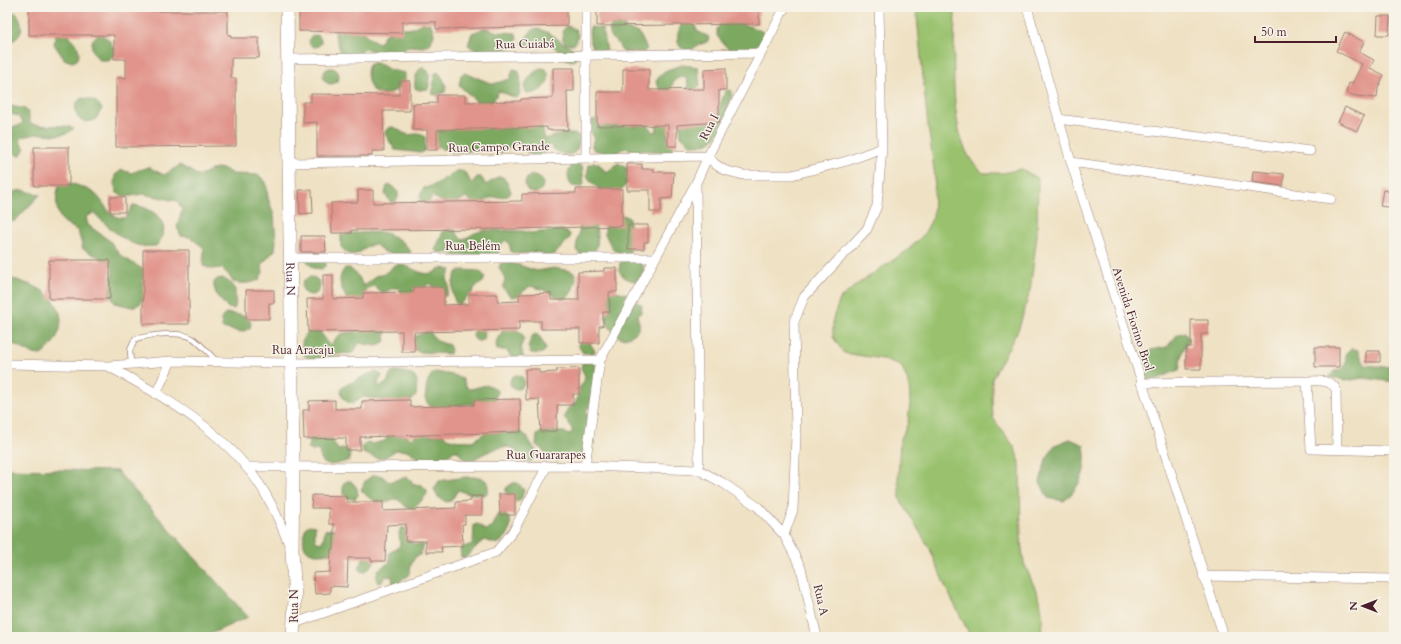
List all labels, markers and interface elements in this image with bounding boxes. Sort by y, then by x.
scale bar [1255,18,1336,44]
text: 50 m [1261,24,1288,40]
street label: Rua Cuiabá [495,35,556,53]
street label: Rua I [696,111,722,143]
street label: Rua Campo Grande [448,138,550,156]
street label: Rua Belém [445,238,502,254]
street label: Rua N [282,262,299,297]
street label: Avenida Fiorino Brol [1109,265,1157,373]
street label: Rua Aracaju [272,342,334,358]
street label: Rua Guararapes [506,447,586,463]
street label: Rua A [810,583,832,618]
north arrow [1343,586,1383,626]
street label: Rua N [286,588,302,623]
text: N [1346,601,1361,611]

